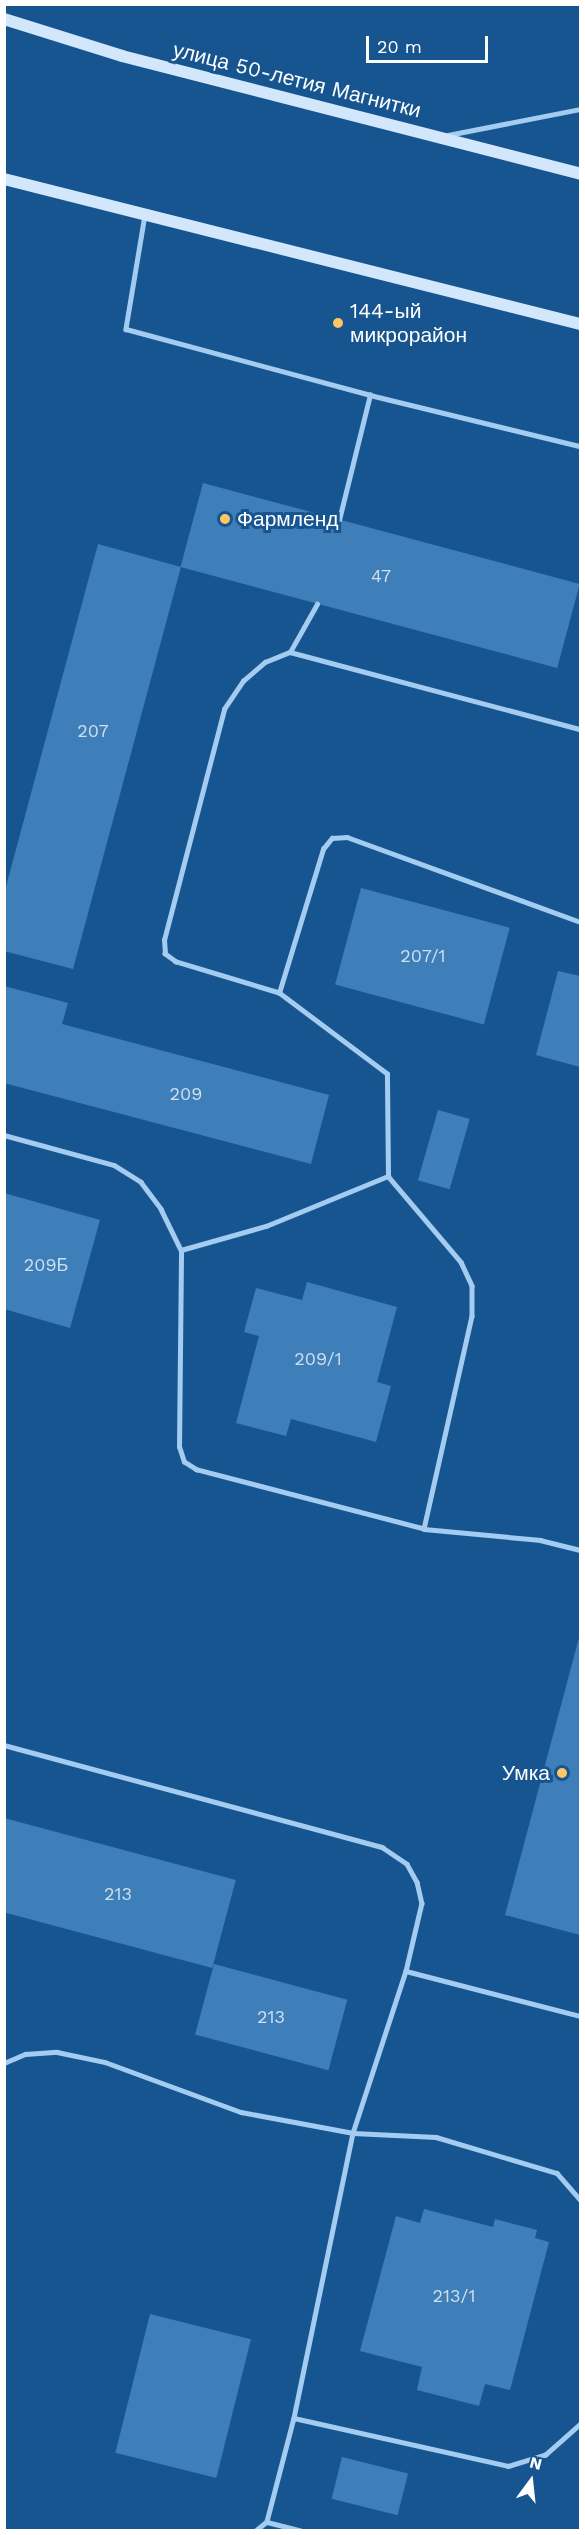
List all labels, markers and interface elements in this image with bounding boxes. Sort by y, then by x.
scale bar [369,24,490,62]
text: 20 m [377,36,422,57]
street label: улица 50-летия Магнитки [170,37,424,123]
place label: 144-ый микрорайон [350,298,467,348]
marker: 144-ый микрорайон [331,316,345,330]
place label: Фармленд [237,506,339,532]
marker: Фармленд [218,512,232,526]
house number: 47 [371,565,391,587]
house number: 207 [77,720,109,742]
house number: 207/1 [400,945,446,967]
house number: 209 [170,1083,202,1105]
house number: 209Б [24,1254,68,1276]
house number: 209/1 [294,1348,342,1370]
place label: Умка [502,1760,550,1786]
marker: Умка [555,1766,569,1780]
house number: 213 [104,1883,132,1905]
house number: 213 [257,2006,285,2028]
house number: 213/1 [433,2285,475,2307]
north arrow [501,2451,561,2511]
text: N [528,2452,544,2474]

